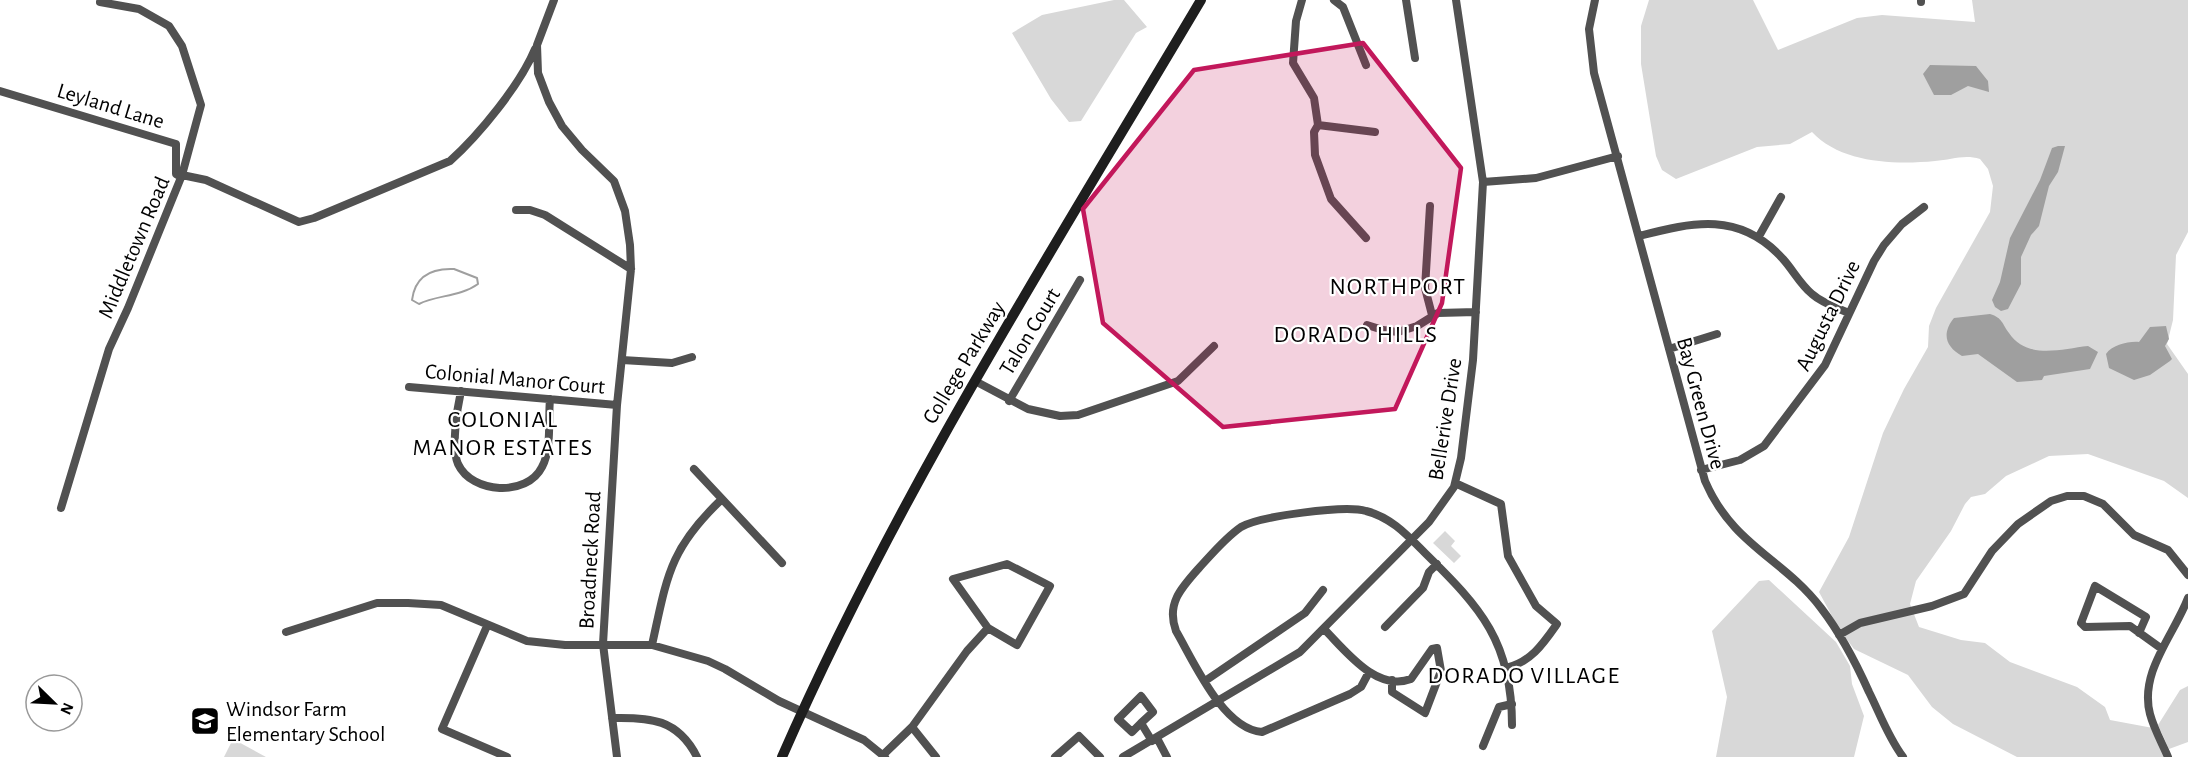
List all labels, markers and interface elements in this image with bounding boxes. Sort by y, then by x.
street label: Leyland Lane [55,79,167,133]
street label: Middletown Road [94,173,174,322]
street label: Augusta Drive [1792,257,1864,374]
district label: NORTHPORT [1329,275,1467,299]
street label: Talon Court [995,284,1064,379]
street label: College Parkway [919,297,1009,428]
district label: DORADO HILLS [1274,323,1438,347]
street label: Bay Green Drive [1673,335,1729,472]
street label: Bellerive Drive [1424,356,1466,482]
street label: Colonial Manor Court [424,360,606,398]
district label: COLONIAL MANOR ESTATES [413,408,593,460]
street label: Broadneck Road [575,490,605,630]
district label: DORADO VILLAGE [1427,664,1621,688]
north arrow [24,673,84,733]
place label: Windsor Farm Elementary School [226,698,386,745]
text: N [57,700,76,717]
school or university icon: Windsor Farm Elementary School [189,705,221,737]

